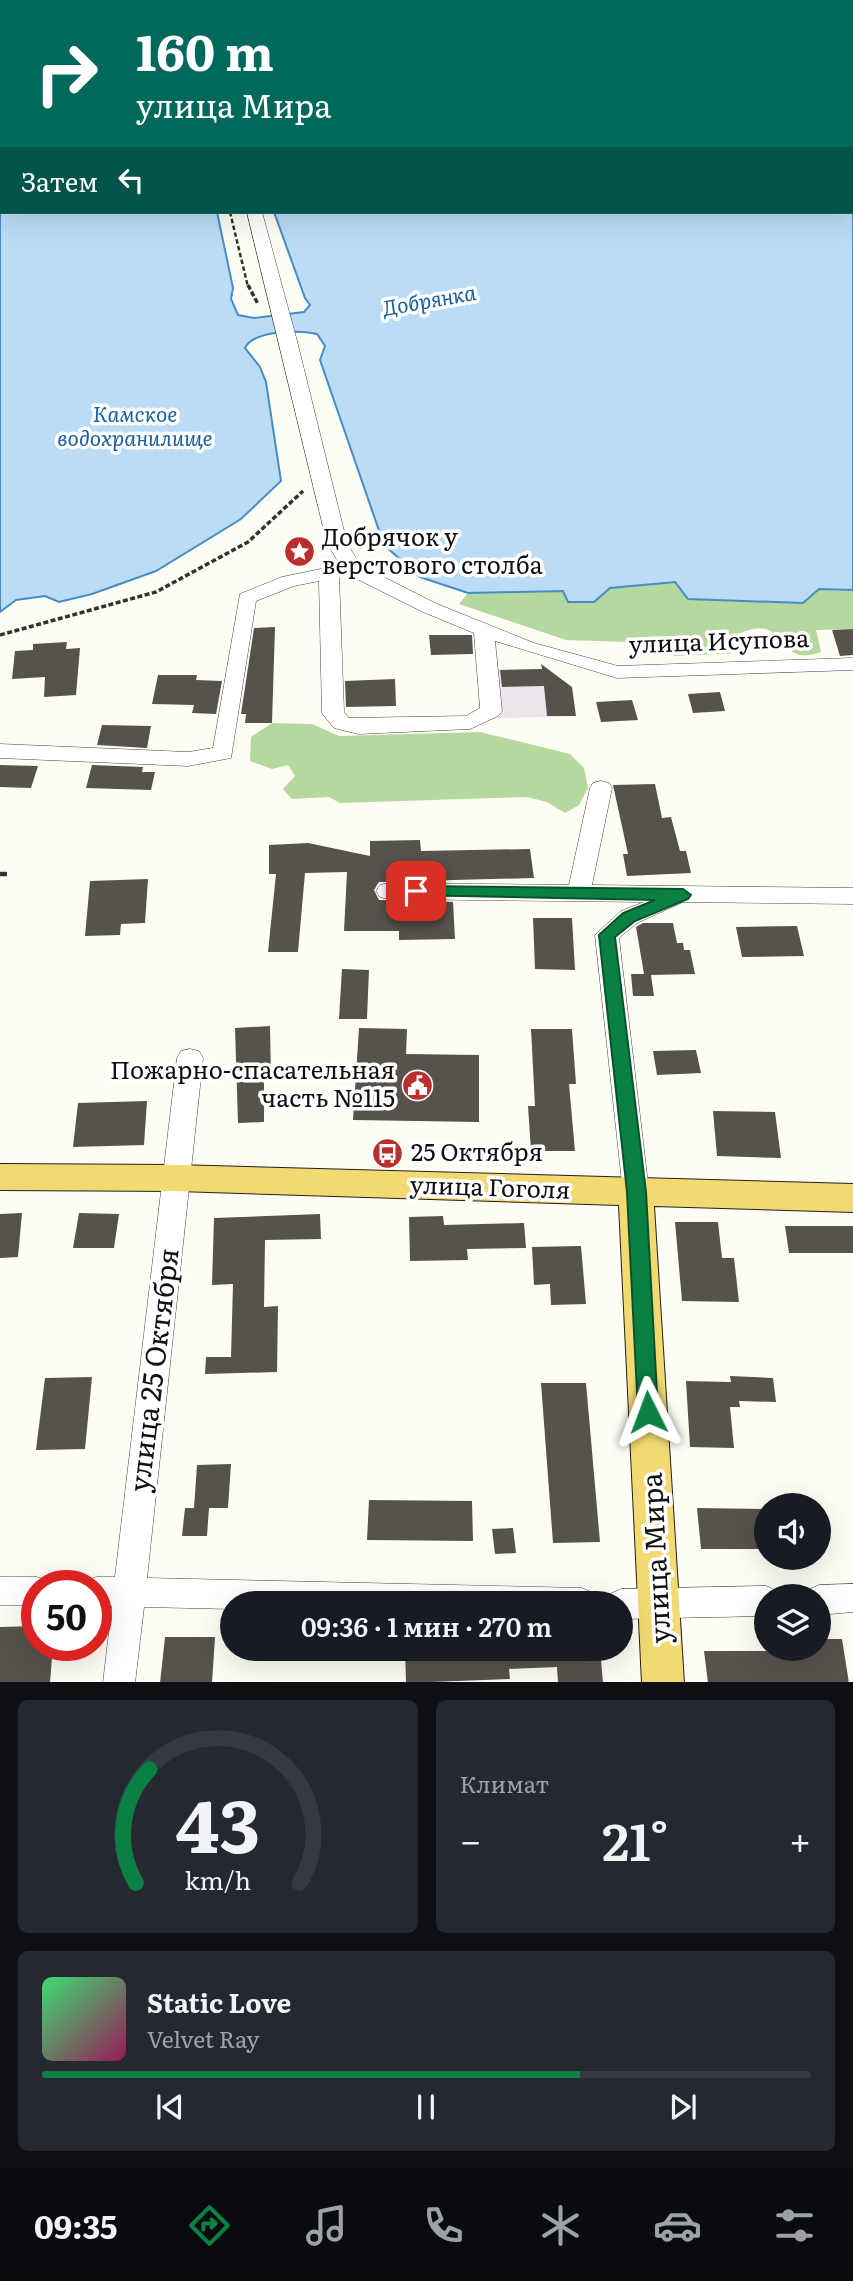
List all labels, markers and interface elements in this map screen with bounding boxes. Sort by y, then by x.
text: 160 m [136,13,274,86]
icon: right [21,28,112,119]
text: улица Мира [136,80,332,128]
text: Затем [21,161,98,200]
icon: left [112,161,150,199]
water label: Добрянка [379,275,478,322]
water label: Камское водохранилище [57,397,213,452]
place label: Добрячок у верстового столба [322,518,543,581]
place icon: Добрячок у верстового столба [282,535,316,569]
street label: улица Исупова [628,619,810,660]
pin [386,861,446,921]
icon: arrive [397,872,435,910]
place label: Пожарно-спасательная часть №115 [110,1051,395,1114]
public building icon: Пожарно-спасательная часть №115 [401,1068,435,1102]
place label: 25 Октября [411,1133,543,1168]
bus stop icon: 25 Октября [371,1136,405,1170]
street label: улица Гоголя [409,1165,571,1206]
street label: улица 25 Октября [116,1245,188,1494]
position arrow [611,1375,685,1449]
street label: улица Мира [629,1472,679,1645]
map controls [754,1493,831,1661]
button: sound [754,1493,831,1570]
speed limit sign: 50 [21,1570,112,1661]
button: layers [754,1584,831,1661]
text: 09:36 · 1 мин · 270 m [301,1606,552,1645]
text: Климат [460,1766,549,1800]
text: 43 [175,1767,260,1875]
text: 21° [602,1800,668,1877]
text: − [460,1810,482,1867]
text: + [789,1810,811,1867]
text: km/h [184,1860,251,1897]
text: Static Love [147,1982,291,2021]
text: Velvet Ray [147,2021,259,2055]
icon: previous [151,2088,189,2126]
icon: pause [407,2088,445,2126]
icon: next [664,2088,702,2126]
text: 09:35 [34,2201,118,2249]
icon: directions [185,2201,234,2250]
icon: music [302,2201,351,2250]
icon: phone [419,2201,468,2250]
icon: climate [536,2201,585,2250]
icon: car [653,2201,702,2250]
icon: filters [770,2201,819,2250]

